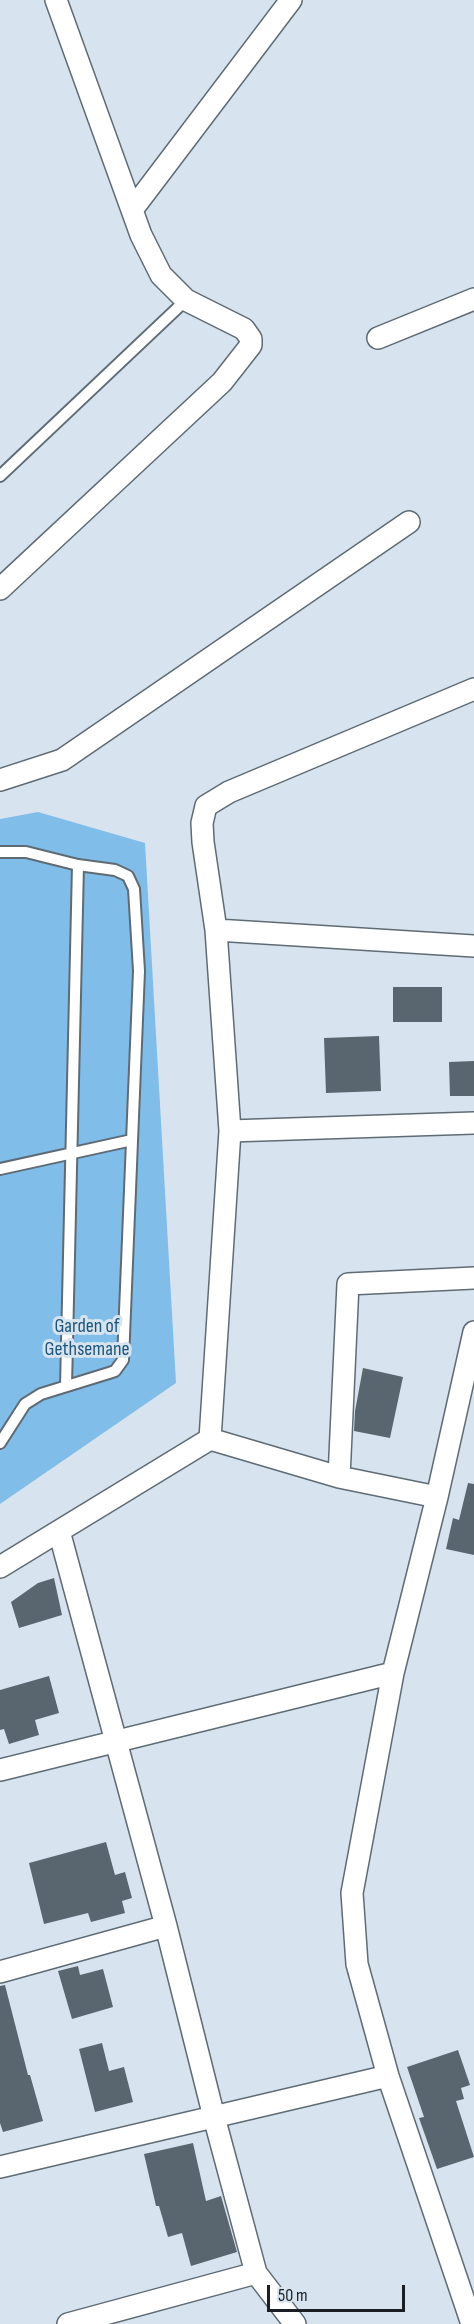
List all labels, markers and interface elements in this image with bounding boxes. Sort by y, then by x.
park label: Garden of Gethsemane [44,1315,130,1362]
scale bar [270,2273,408,2311]
text: 50 m [278,2285,308,2306]

